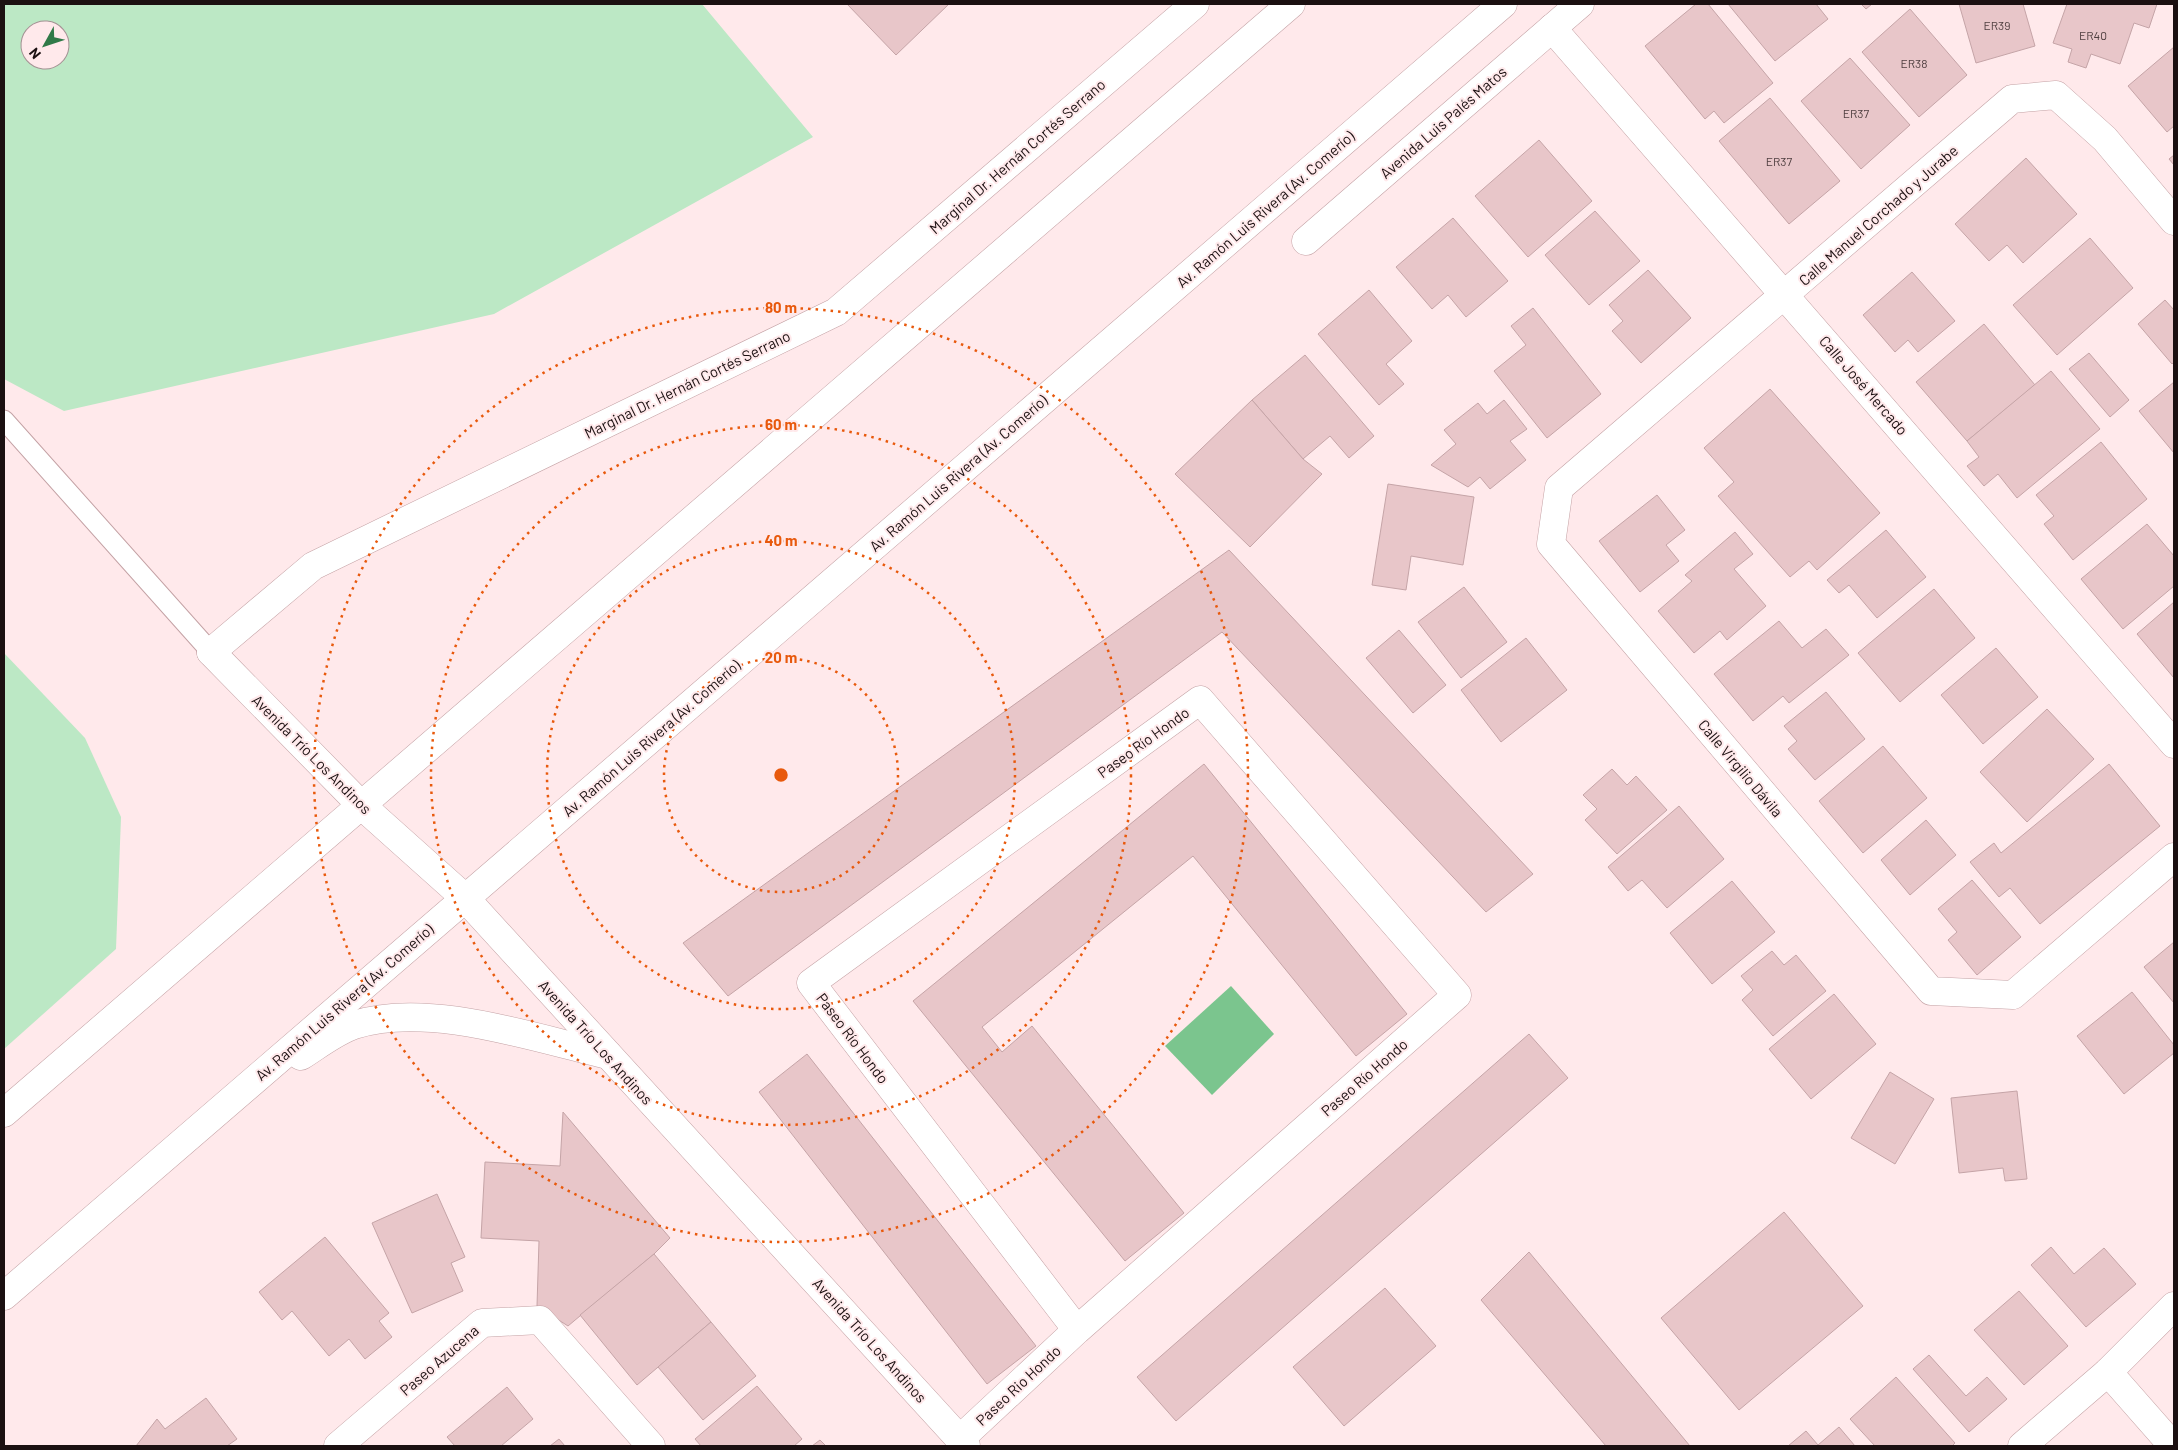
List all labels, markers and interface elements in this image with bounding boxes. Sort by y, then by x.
house number: ER39 [1983,18,2011,32]
north arrow [20,20,70,70]
house number: ER40 [2079,28,2107,42]
text: N [25,45,44,63]
house number: ER38 [1900,56,1928,70]
street label: Avenida Luis Palés Matos [1376,62,1510,182]
street label: Marginal Dr. Hernán Cortés Serrano [925,75,1109,237]
house number: ER37 [1843,106,1870,120]
street label: Av. Ramón Luis Rivera (Av. Comerío) [1172,127,1358,291]
street label: Calle Manuel Corchado y Jurabe [1795,141,1961,289]
house number: ER37 [1766,154,1793,168]
text: 80 m [765,298,797,316]
street label: Marginal Dr. Hernán Cortés Serrano [581,326,793,442]
street label: Calle José Mercado [1816,332,1912,438]
street label: Av. Ramón Luis Rivera (Av. Comerío) [865,391,1051,555]
text: 60 m [765,415,797,433]
text: 40 m [764,531,798,549]
text: 20 m [765,648,797,666]
street label: Av. Ramón Luis Rivera (Av. Comerío) [558,656,744,820]
street label: Avenida Trío Los Andinos [249,691,375,817]
street label: Paseo Río Hondo [1094,703,1192,781]
street label: Calle Virgilio Dávila [1695,716,1787,820]
centre of rings [772,766,790,784]
street label: Av. Ramón Luis Rivera (Av. Comerío) [251,920,437,1084]
street label: Avenida Trío Los Andinos [535,976,657,1108]
street label: Paseo Río Hondo [813,989,893,1087]
street label: Paseo Río Hondo [1317,1035,1411,1119]
street label: Avenida Trío Los Andinos [809,1274,931,1406]
street label: Paseo Azucena [396,1321,482,1399]
street label: Paseo Rio Hondo [972,1341,1064,1429]

